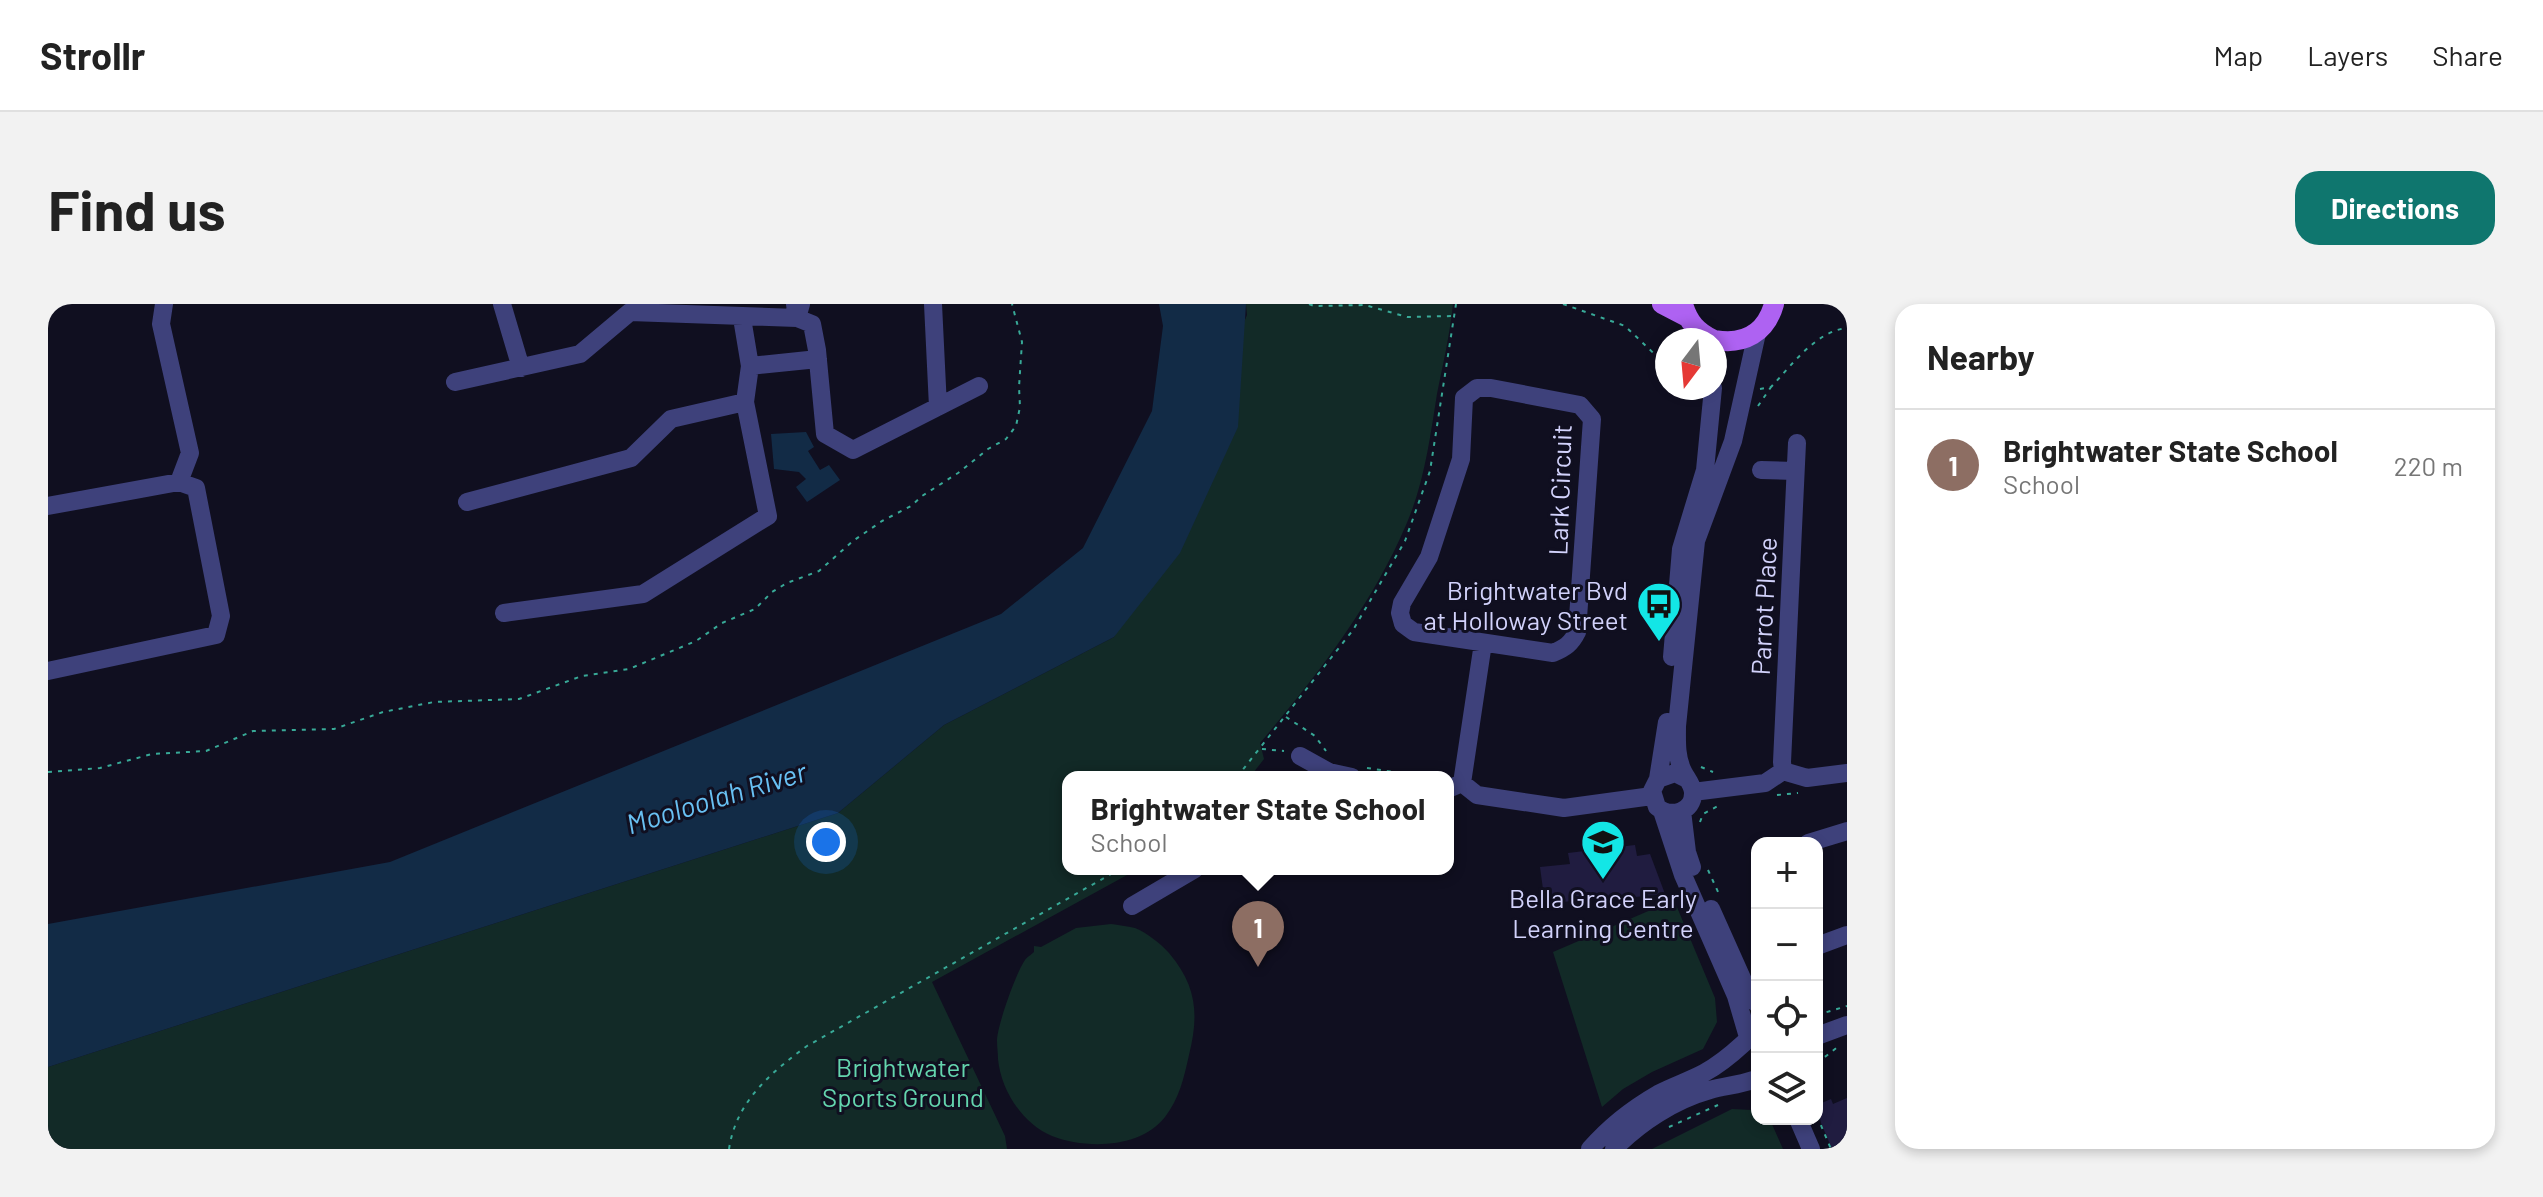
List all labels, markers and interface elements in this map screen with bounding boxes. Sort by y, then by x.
text: Strollr [40,32,145,78]
text: Map [2213,38,2263,72]
text: Layers [2307,38,2388,72]
text: Share [2432,38,2503,72]
button: Directions [2295,171,2495,245]
text: Find us [48,175,226,242]
north arrow [1655,328,1727,400]
text: Nearby [1927,336,2035,377]
street label: Lark Circuit [1541,424,1577,556]
text: Brightwater State School [2003,432,2338,468]
text: 1 [1948,450,1958,481]
text: 220 m [2394,450,2463,481]
text: School [2003,468,2080,499]
street label: Parrot Place [1744,536,1782,676]
place label: Brightwater Bvd at Holloway Street [1424,574,1628,635]
bus stop icon: Brightwater Bvd at Holloway Street [1635,580,1683,643]
water label: Mooloolah River [622,753,811,841]
popup [1062,771,1454,875]
text: Brightwater State School [1091,790,1425,826]
school or university icon: Bella Grace Early Learning Centre [1579,818,1627,881]
your location [806,822,846,862]
text: School [1091,826,1167,857]
map controls [1751,837,1823,1125]
button: + [1751,837,1823,909]
place label: Bella Grace Early Learning Centre [1509,882,1697,943]
pin: 1 [1232,901,1284,967]
button: − [1751,909,1823,981]
button: locate [1751,981,1823,1053]
park label: Brightwater Sports Ground [822,1051,984,1112]
button: layers [1751,1053,1823,1125]

